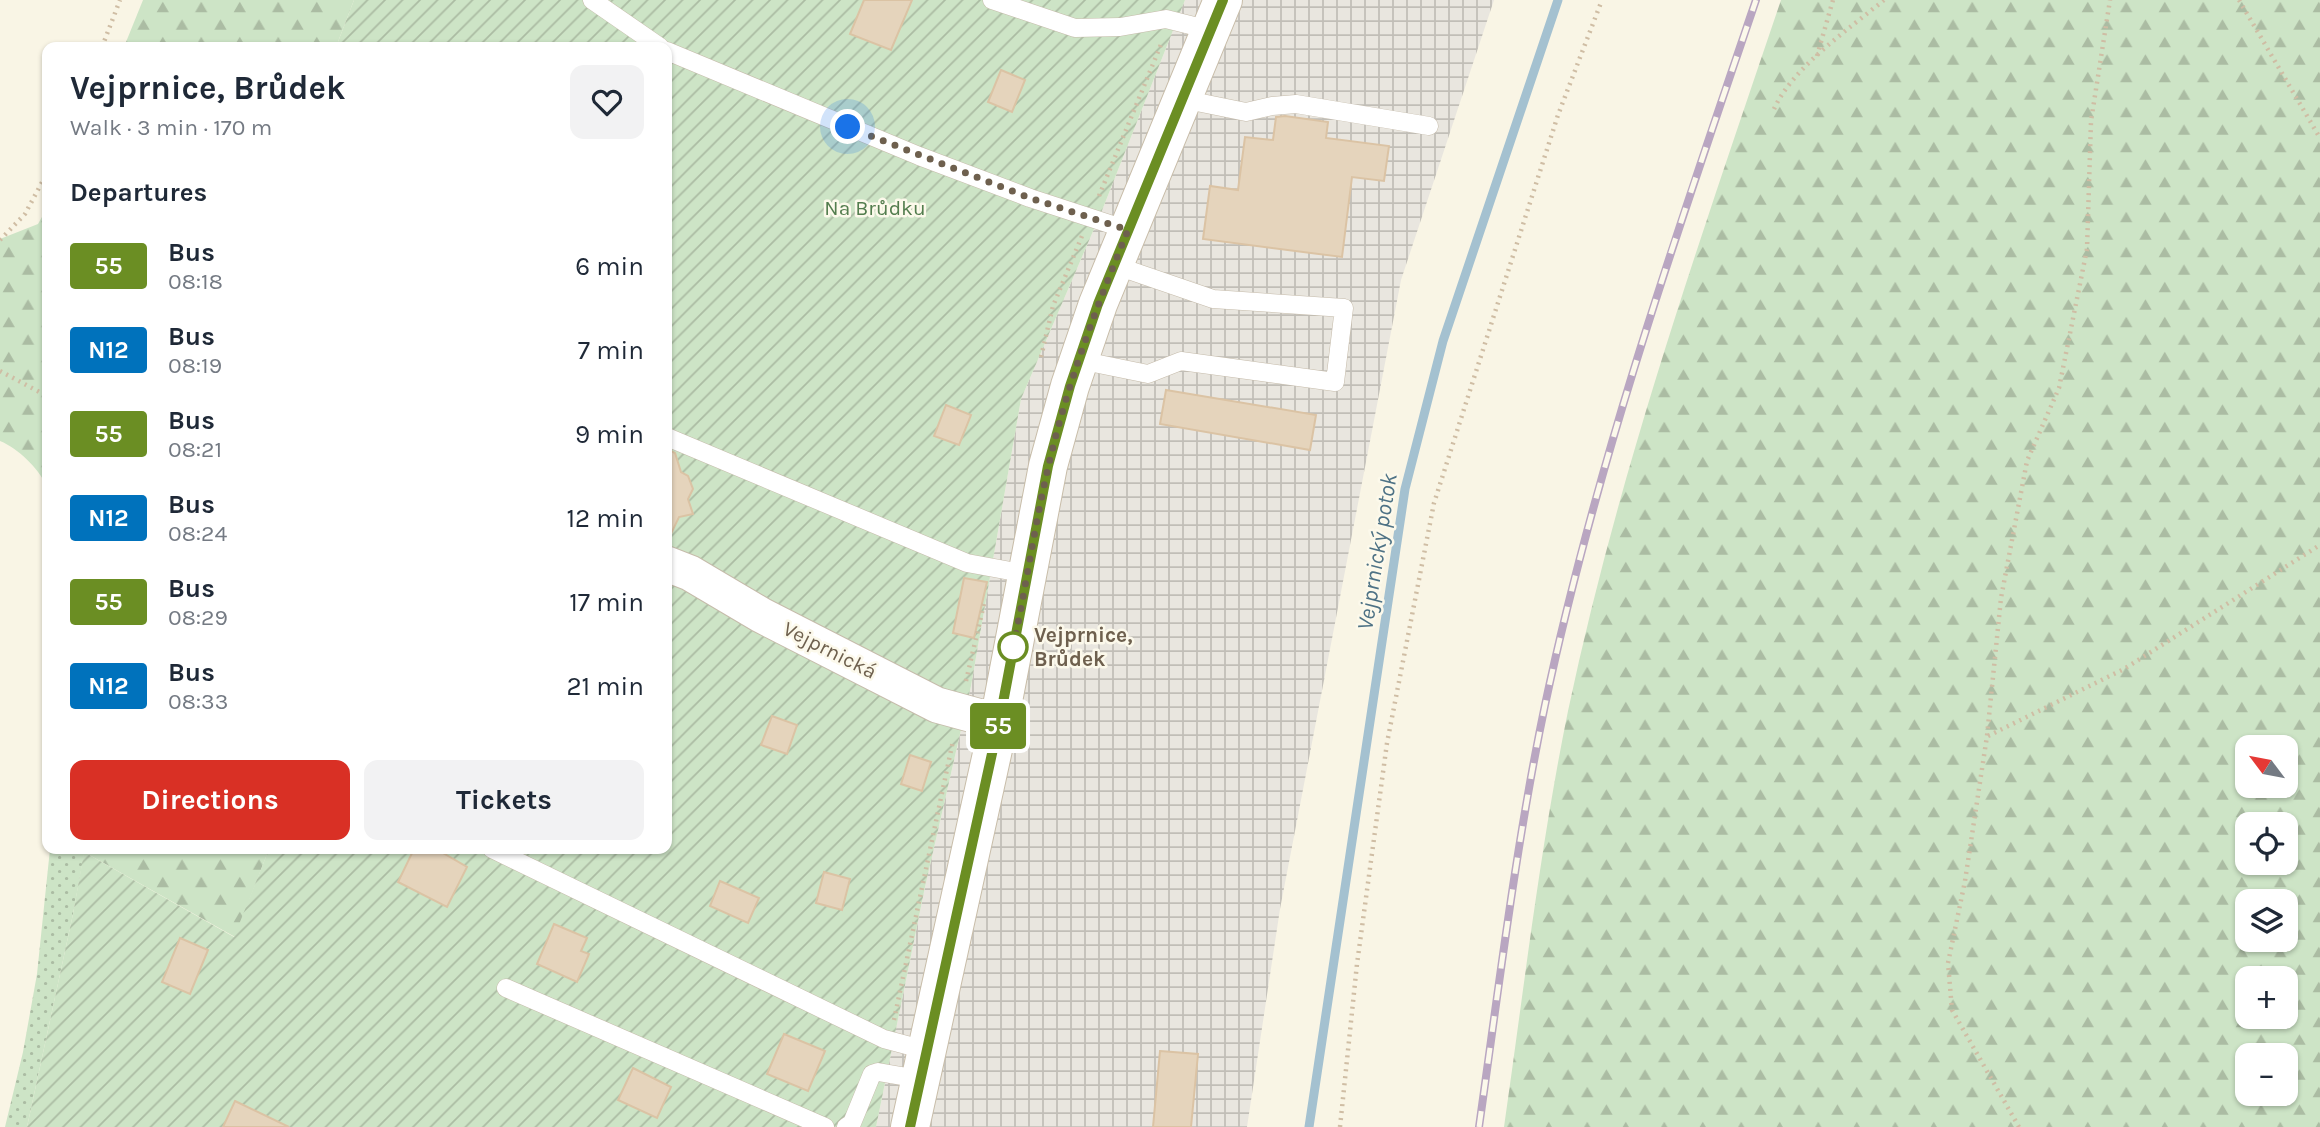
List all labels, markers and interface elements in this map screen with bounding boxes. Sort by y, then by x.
button: heart [570,65,644,139]
text: Vejprnice, Brůdek [70,69,346,107]
your location [830,109,865,144]
text: Walk · 3 min · 170 m [70,114,272,141]
text: Departures [70,177,207,208]
park label: Na Brůdku [824,196,926,220]
text: Bus [168,237,215,268]
text: 6 min [575,251,644,282]
text: 55 [95,252,122,280]
text: 08:18 [168,268,223,295]
text: Bus [168,321,215,352]
text: 7 min [578,335,644,366]
text: N12 [88,336,129,364]
text: 08:19 [168,352,222,379]
text: Bus [168,405,215,436]
text: 9 min [575,419,644,450]
text: 55 [95,420,122,448]
text: 08:21 [168,436,222,463]
water label: Vejprnický potok [1351,471,1403,632]
text: Bus [168,489,215,520]
text: 12 min [566,503,644,534]
text: N12 [88,504,129,532]
text: 08:24 [168,520,227,547]
text: Bus [168,573,215,604]
text: 17 min [569,587,644,618]
text: 55 [95,588,122,616]
text: 08:29 [168,604,228,631]
street label: Vejprnická [779,616,881,684]
place label: Vejprnice, Brůdek [1034,623,1133,671]
marker: Vejprnice, Brůdek [998,632,1028,662]
text: Bus [168,657,215,688]
text: 21 min [566,671,644,702]
text: N12 [88,672,129,700]
text: 08:33 [168,688,228,715]
line badge: 55 [967,703,1030,749]
text: 55 [984,712,1012,740]
north arrow [2235,735,2298,798]
map controls [2235,735,2298,1106]
button: Directions [70,760,350,840]
button: Tickets [364,760,644,840]
button: locate [2235,812,2298,875]
button: layers [2235,889,2298,952]
button: + [2235,966,2298,1029]
button: − [2235,1043,2298,1106]

